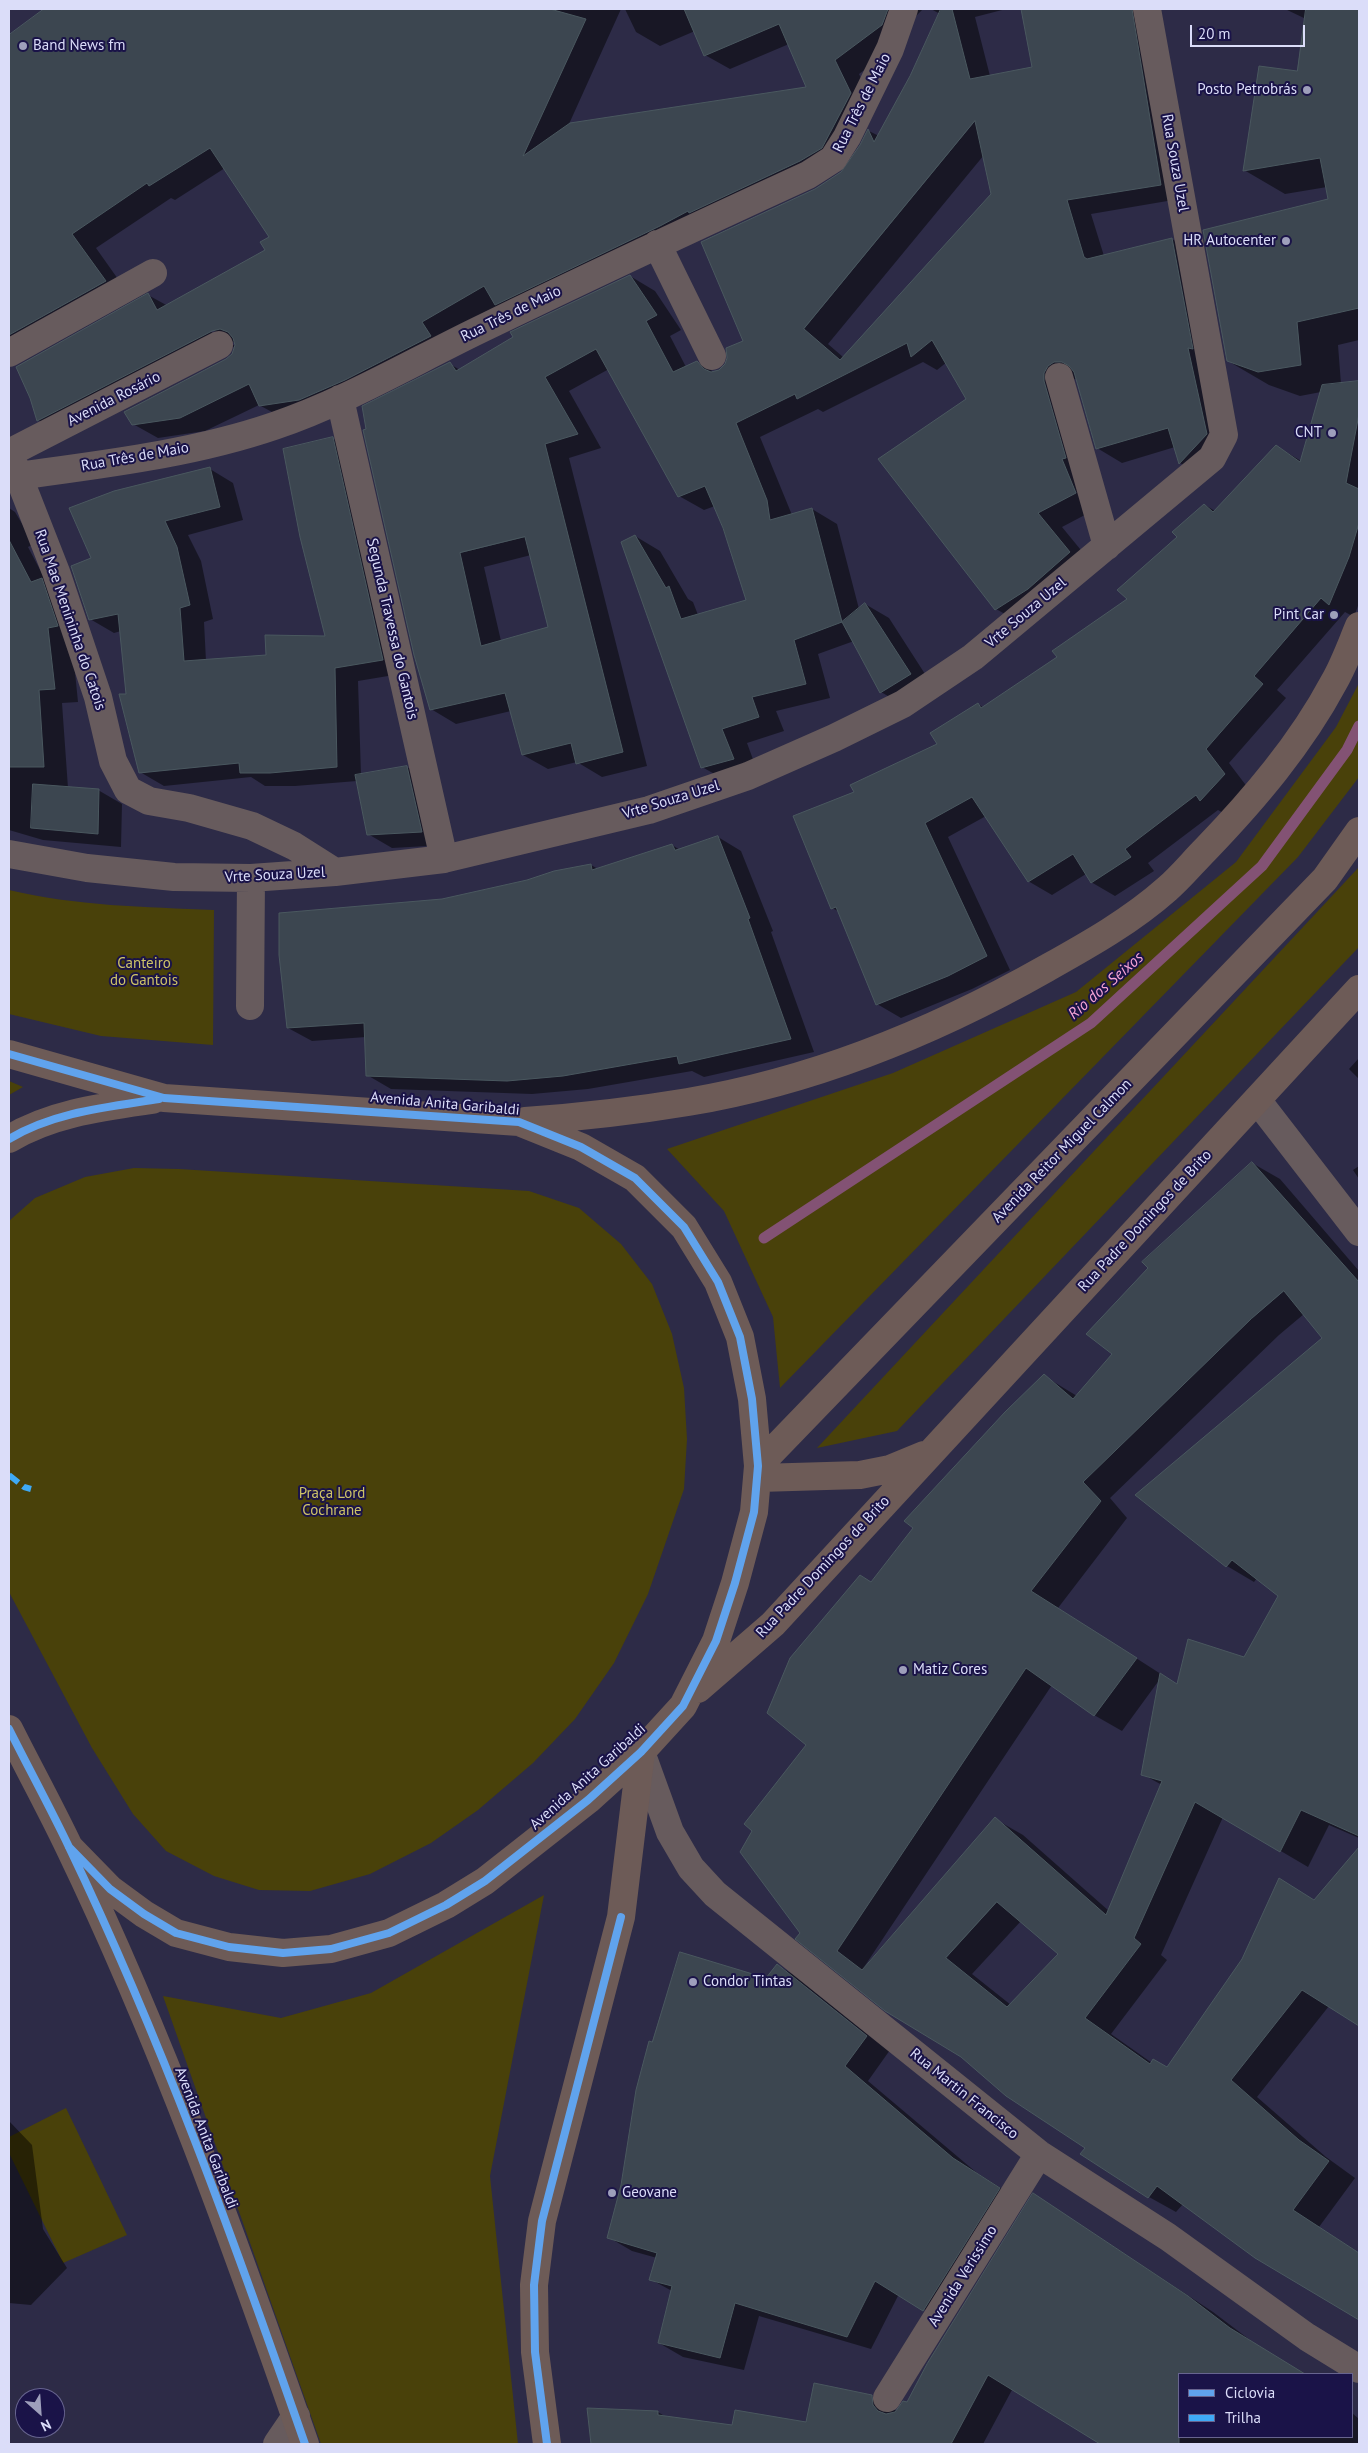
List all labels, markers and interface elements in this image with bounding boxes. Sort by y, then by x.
scale bar [1193,15,1308,47]
text: 20 m [1198,24,1231,43]
place label: Band News fm [33,37,125,55]
marker: Band News fm [17,40,29,52]
street label: Rua Três de Maio [829,50,895,156]
place label: Posto Petrobrás [1197,81,1297,99]
marker: Posto Petrobrás [1301,84,1313,96]
street label: Rua Souza Uzel [1158,113,1192,213]
place label: HR Autocenter [1183,232,1276,250]
marker: HR Autocenter [1280,235,1292,247]
street label: Rua Três de Maio [458,282,564,346]
street label: Avenida Rosário [65,368,163,430]
place label: CNT [1295,424,1322,442]
marker: CNT [1326,427,1338,439]
street label: Rua Três de Maio [80,439,190,475]
street label: Rua Mae Menininha do Catois [31,527,109,713]
street label: Segunda Travessa do Gantois [362,537,422,721]
street label: Vrte Souza Uzel [982,574,1070,652]
place label: Pint Car [1273,606,1324,624]
marker: Pint Car [1328,609,1340,621]
street label: Vrte Souza Uzel [620,777,722,823]
street label: Vrte Souza Uzel [224,863,326,887]
water label: Rio dos Seixos [1065,948,1147,1024]
park label: Canteiro do Gantois [110,955,178,990]
street label: Avenida Reitor Miguel Calmon [988,1075,1136,1227]
street label: Avenida Anita Garibaldi [370,1088,520,1120]
street label: Rua Padre Domingos de Brito [1074,1146,1216,1296]
park label: Praça Lord Cochrane [299,1485,365,1520]
street label: Rua Padre Domingos de Brito [752,1492,894,1642]
place label: Matiz Cores [913,1661,987,1679]
marker: Matiz Cores [897,1664,909,1676]
street label: Avenida Anita Garibaldi [526,1720,650,1834]
place label: Condor Tintas [703,1973,792,1991]
marker: Condor Tintas [687,1976,699,1988]
street label: Rua Martin Francisco [906,2045,1022,2143]
street label: Avenida Anita Garibaldi [171,2065,241,2211]
place label: Geovane [622,2184,677,2202]
marker: Geovane [606,2187,618,2199]
street label: Avenida Verissimo [925,2222,1001,2330]
legend [1178,2373,1353,2438]
text: Ciclovia [1225,2383,1275,2402]
north arrow [15,2388,65,2438]
text: Trilha [1225,2408,1261,2427]
text: N [38,2415,54,2436]

